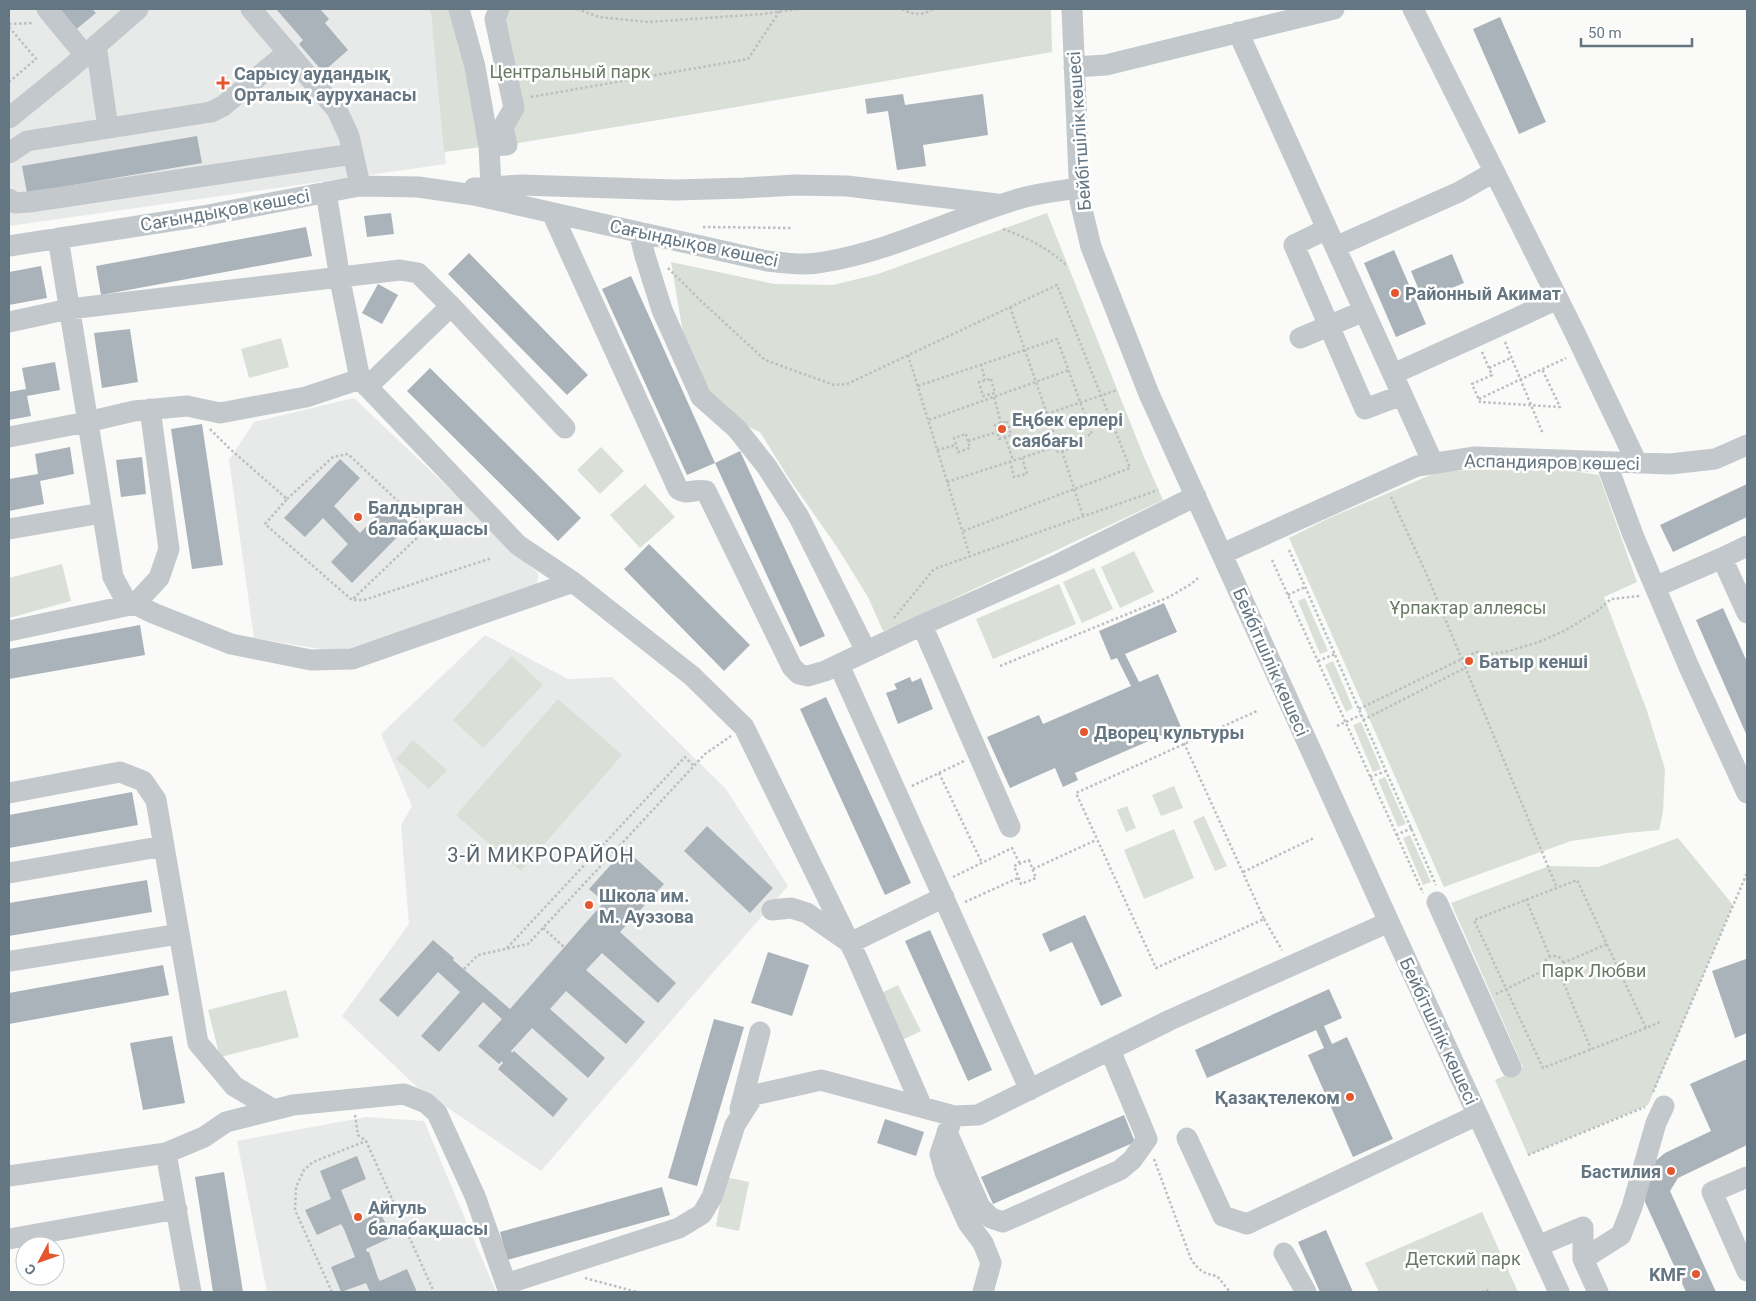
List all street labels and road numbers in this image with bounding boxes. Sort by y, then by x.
street label: Бейбітшілік көшесі [1063,51,1095,211]
street label: Сағындықов көшесі [139,185,311,235]
street label: Сағындықов көшесі [608,215,780,271]
street label: Аспандияров көшесі [1464,450,1640,474]
street label: Бейбітшілік көшесі [1229,585,1313,739]
street label: Бейбітшілік көшесі [1396,954,1482,1108]

